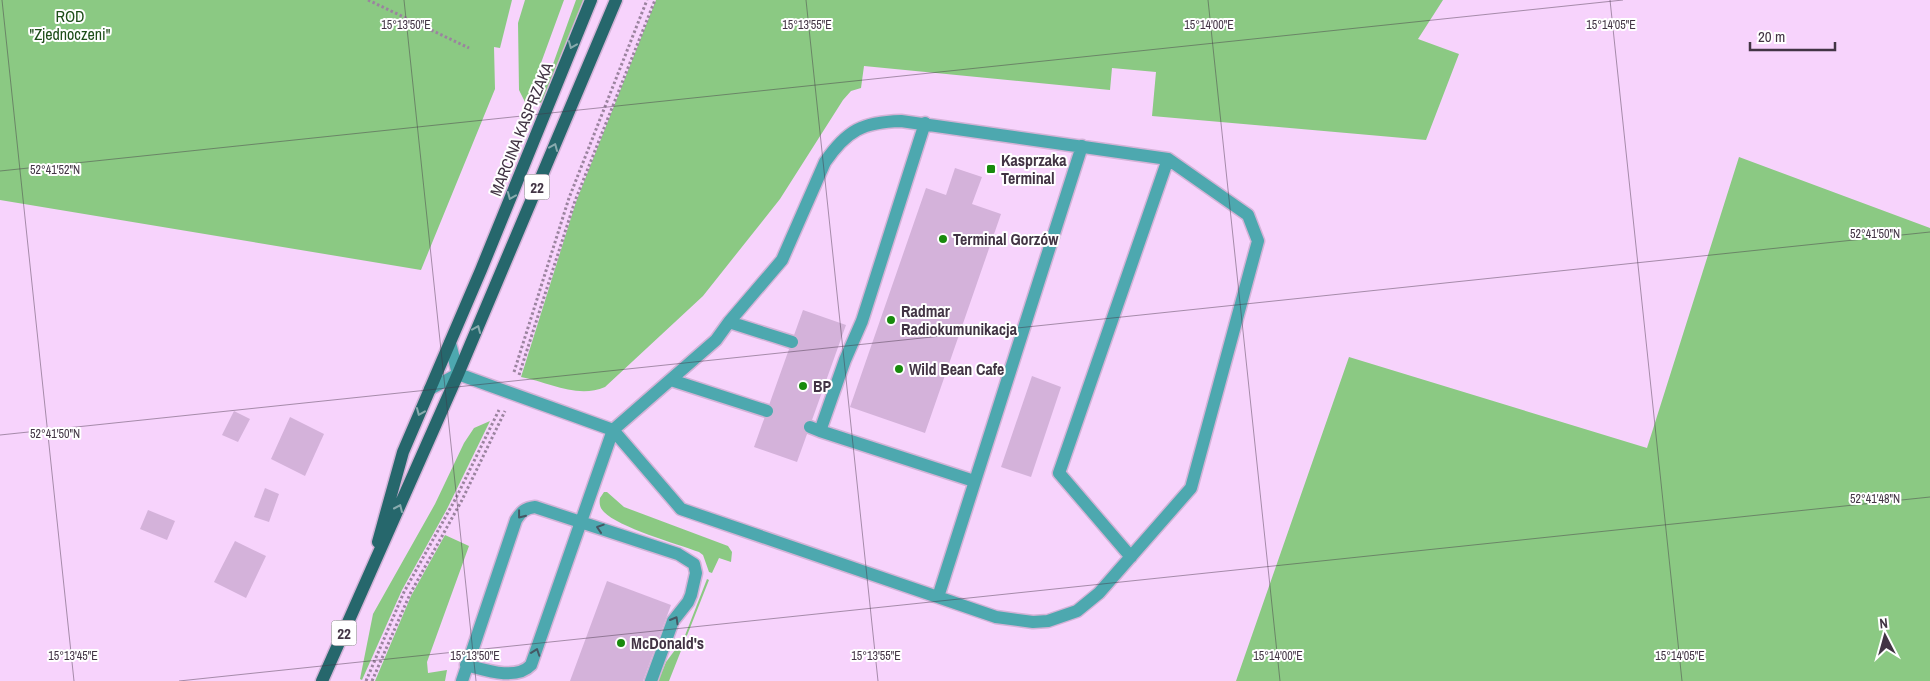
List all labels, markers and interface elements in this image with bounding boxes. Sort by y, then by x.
park label: ROD "Zjednoczeni" [30,5,111,45]
text: 15°13'50"E [381,17,431,33]
text: 15°13'55"E [782,17,832,33]
text: 15°14'00"E [1184,17,1234,33]
text: 15°14'05"E [1586,17,1636,33]
scale bar [1750,20,1835,52]
text: 20 m [1758,26,1785,47]
one-way arrow [568,40,579,49]
street label: MARCINA KASPRZAKA [484,59,558,199]
one-way arrow [547,143,558,152]
place label: Kasprzaka Terminal [1001,149,1067,189]
text: 52°41'52"N [30,162,80,178]
marker: Kasprzaka Terminal [985,163,997,175]
road number: 22 [524,174,550,200]
one-way arrow [507,191,518,200]
text: 52°41'50"N [1850,226,1900,242]
place label: Terminal Gorzów [953,228,1059,250]
marker: Terminal Gorzów [937,233,949,245]
place label: Radmar Radiokumunikacja [901,300,1018,340]
marker: Radmar Radiokumunikacja [885,314,897,326]
one-way arrow [471,325,482,334]
place label: Wild Bean Cafe [909,358,1004,380]
marker: Wild Bean Cafe [893,363,905,375]
place label: BP [813,375,831,397]
marker: BP [797,380,809,392]
one-way arrow [416,407,427,416]
text: 52°41'50"N [30,426,80,442]
text: 52°41'48"N [1850,491,1900,507]
one-way arrow [393,504,404,513]
one-way arrow [517,510,526,519]
one-way arrow [597,523,605,533]
north arrow [1860,611,1910,661]
text: N [1879,614,1889,632]
one-way arrow [669,616,679,625]
road number: 22 [332,620,356,646]
place label: McDonald's [631,632,704,654]
marker: McDonald's [615,637,627,649]
text: 15°13'45"E [48,648,98,664]
text: 15°13'50"E [450,648,500,664]
one-way arrow [530,648,540,656]
text: 15°13'55"E [851,648,901,664]
text: 15°14'00"E [1253,648,1303,664]
text: 15°14'05"E [1655,648,1705,664]

